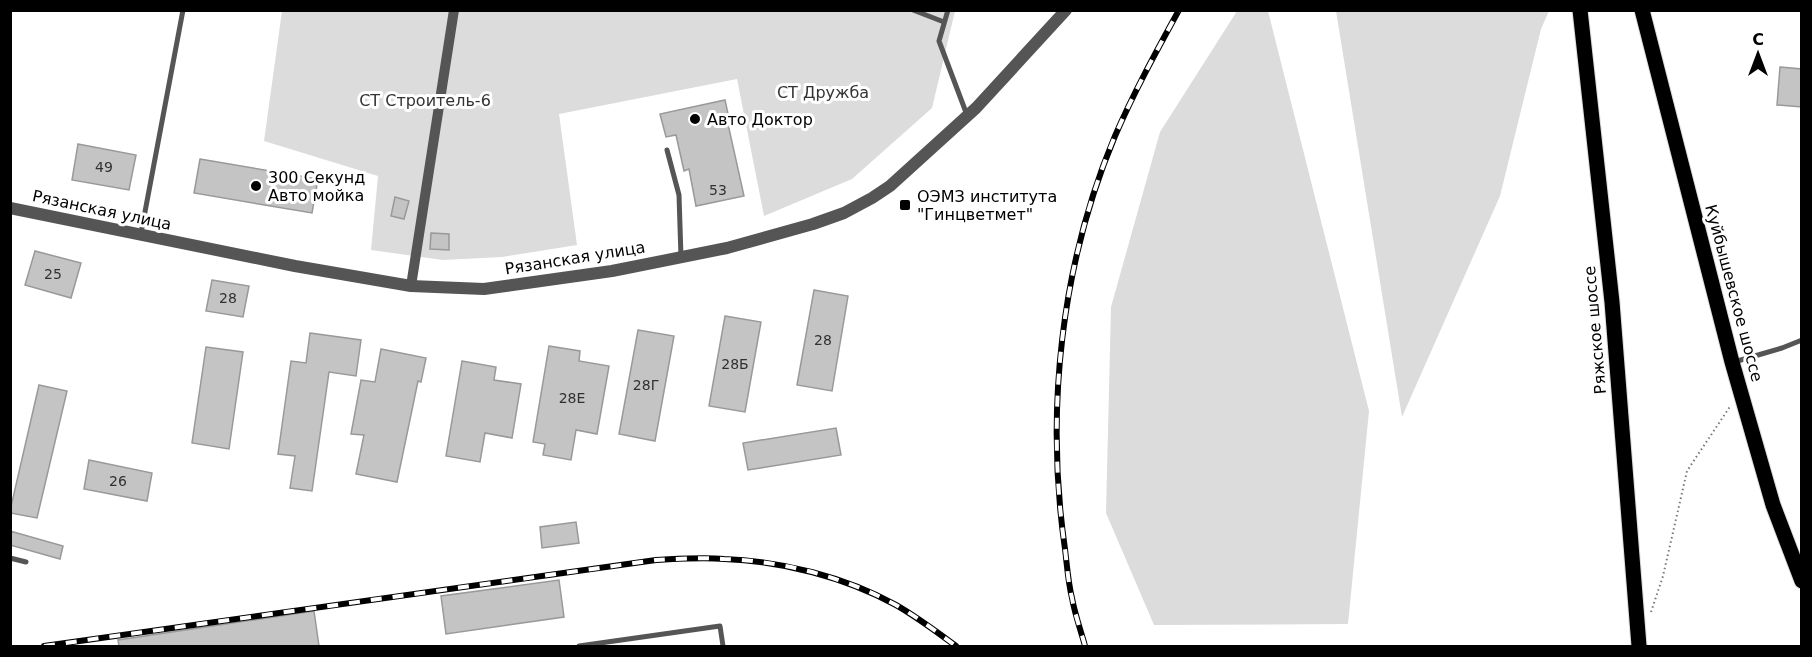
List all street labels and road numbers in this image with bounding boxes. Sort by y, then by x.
street label: Рязанская улица [31,186,173,234]
street label: Куйбышевское шоссе [1701,202,1767,384]
street label: Рязанская улица [503,238,647,278]
street label: Ряжское шоссе [1580,265,1610,395]

